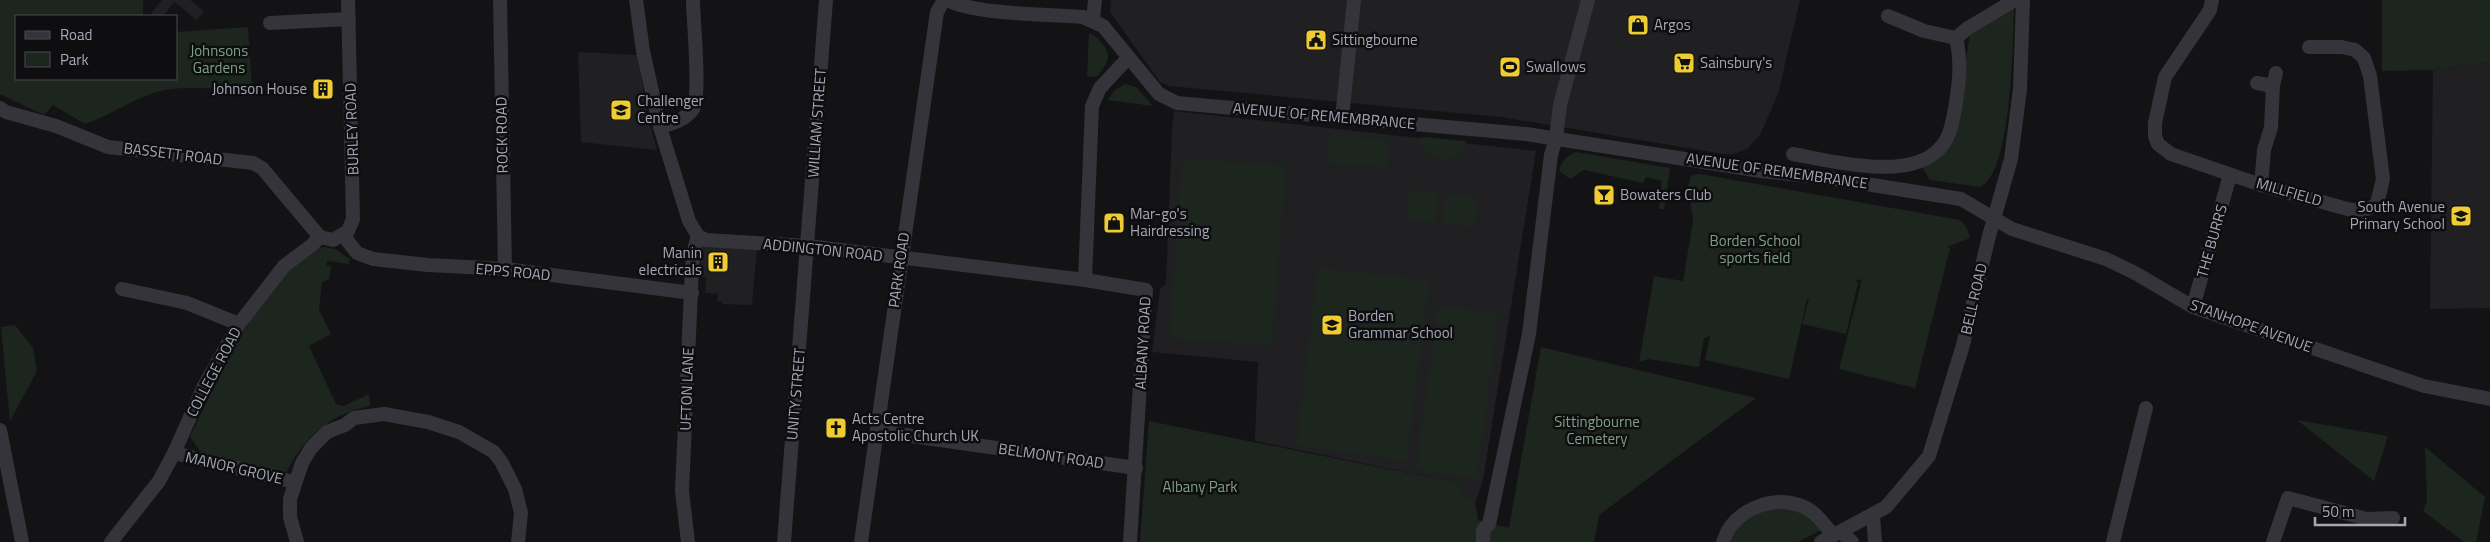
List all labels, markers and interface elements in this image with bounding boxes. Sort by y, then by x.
shop icon: Argos [1626,13,1650,37]
place label: Argos [1654,13,1691,36]
legend [15,15,178,80]
text: Road [60,23,92,46]
public building icon: Sittingbourne [1304,28,1328,52]
place label: Sittingbourne [1332,28,1418,51]
park label: Johnsons Gardens [190,39,248,79]
text: Park [60,48,89,71]
supermarket icon: Sainsbury's [1672,51,1696,75]
place label: Sainsbury's [1700,51,1772,74]
sports icon: Swallows [1498,55,1522,79]
place label: Swallows [1526,55,1586,78]
street label: WILLIAM STREET [801,67,832,178]
place label: Johnson House [212,77,307,100]
building icon: Johnson House [311,77,335,101]
street label: BURLEY ROAD [338,82,365,176]
place label: Challenger Centre [637,89,704,129]
street label: ROCK ROAD [489,96,514,174]
street label: AVENUE OF REMEMBRANCE [1232,96,1416,135]
school or university icon: Challenger Centre [609,98,633,122]
street label: BASSETT ROAD [122,136,224,171]
street label: AVENUE OF REMEMBRANCE [1685,146,1869,195]
street label: MILLFIELD [2254,171,2325,212]
bar icon: Bowaters Club [1592,183,1616,207]
place label: Bowaters Club [1620,183,1712,206]
place label: South Avenue Primary School [2350,195,2445,235]
place label: Mar-go's Hairdressing [1130,202,1210,242]
street label: THE BURRS [2190,202,2233,280]
school or university icon: South Avenue Primary School [2449,204,2473,228]
shop icon: Mar-go's Hairdressing [1102,211,1126,235]
park label: Borden School sports field [1709,229,1801,269]
street label: PARK ROAD [882,231,915,309]
street label: ADDINGTON ROAD [762,232,884,267]
place label: Manin electricals [639,241,702,281]
building icon: Manin electricals [706,250,730,274]
street label: EPPS ROAD [475,257,551,286]
street label: BELL ROAD [1954,261,1993,337]
street label: STANHOPE AVENUE [2187,293,2316,358]
street label: ALBANY ROAD [1129,296,1156,390]
place label: Borden Grammar School [1348,304,1453,344]
school or university icon: Borden Grammar School [1320,313,1344,337]
street label: COLLEGE ROAD [180,323,247,421]
street label: UFTON LANE [674,347,699,431]
street label: UNITY STREET [780,347,811,441]
place label: Acts Centre Apostolic Church UK [852,407,979,447]
park label: Sittingbourne Cemetery [1554,410,1640,450]
church icon: Acts Centre Apostolic Church UK [824,416,848,440]
street label: BELMONT ROAD [997,437,1105,474]
street label: MANOR GROVE [183,445,285,490]
park label: Albany Park [1162,475,1238,498]
scale bar [2315,494,2405,526]
text: 50 m [2322,500,2355,523]

